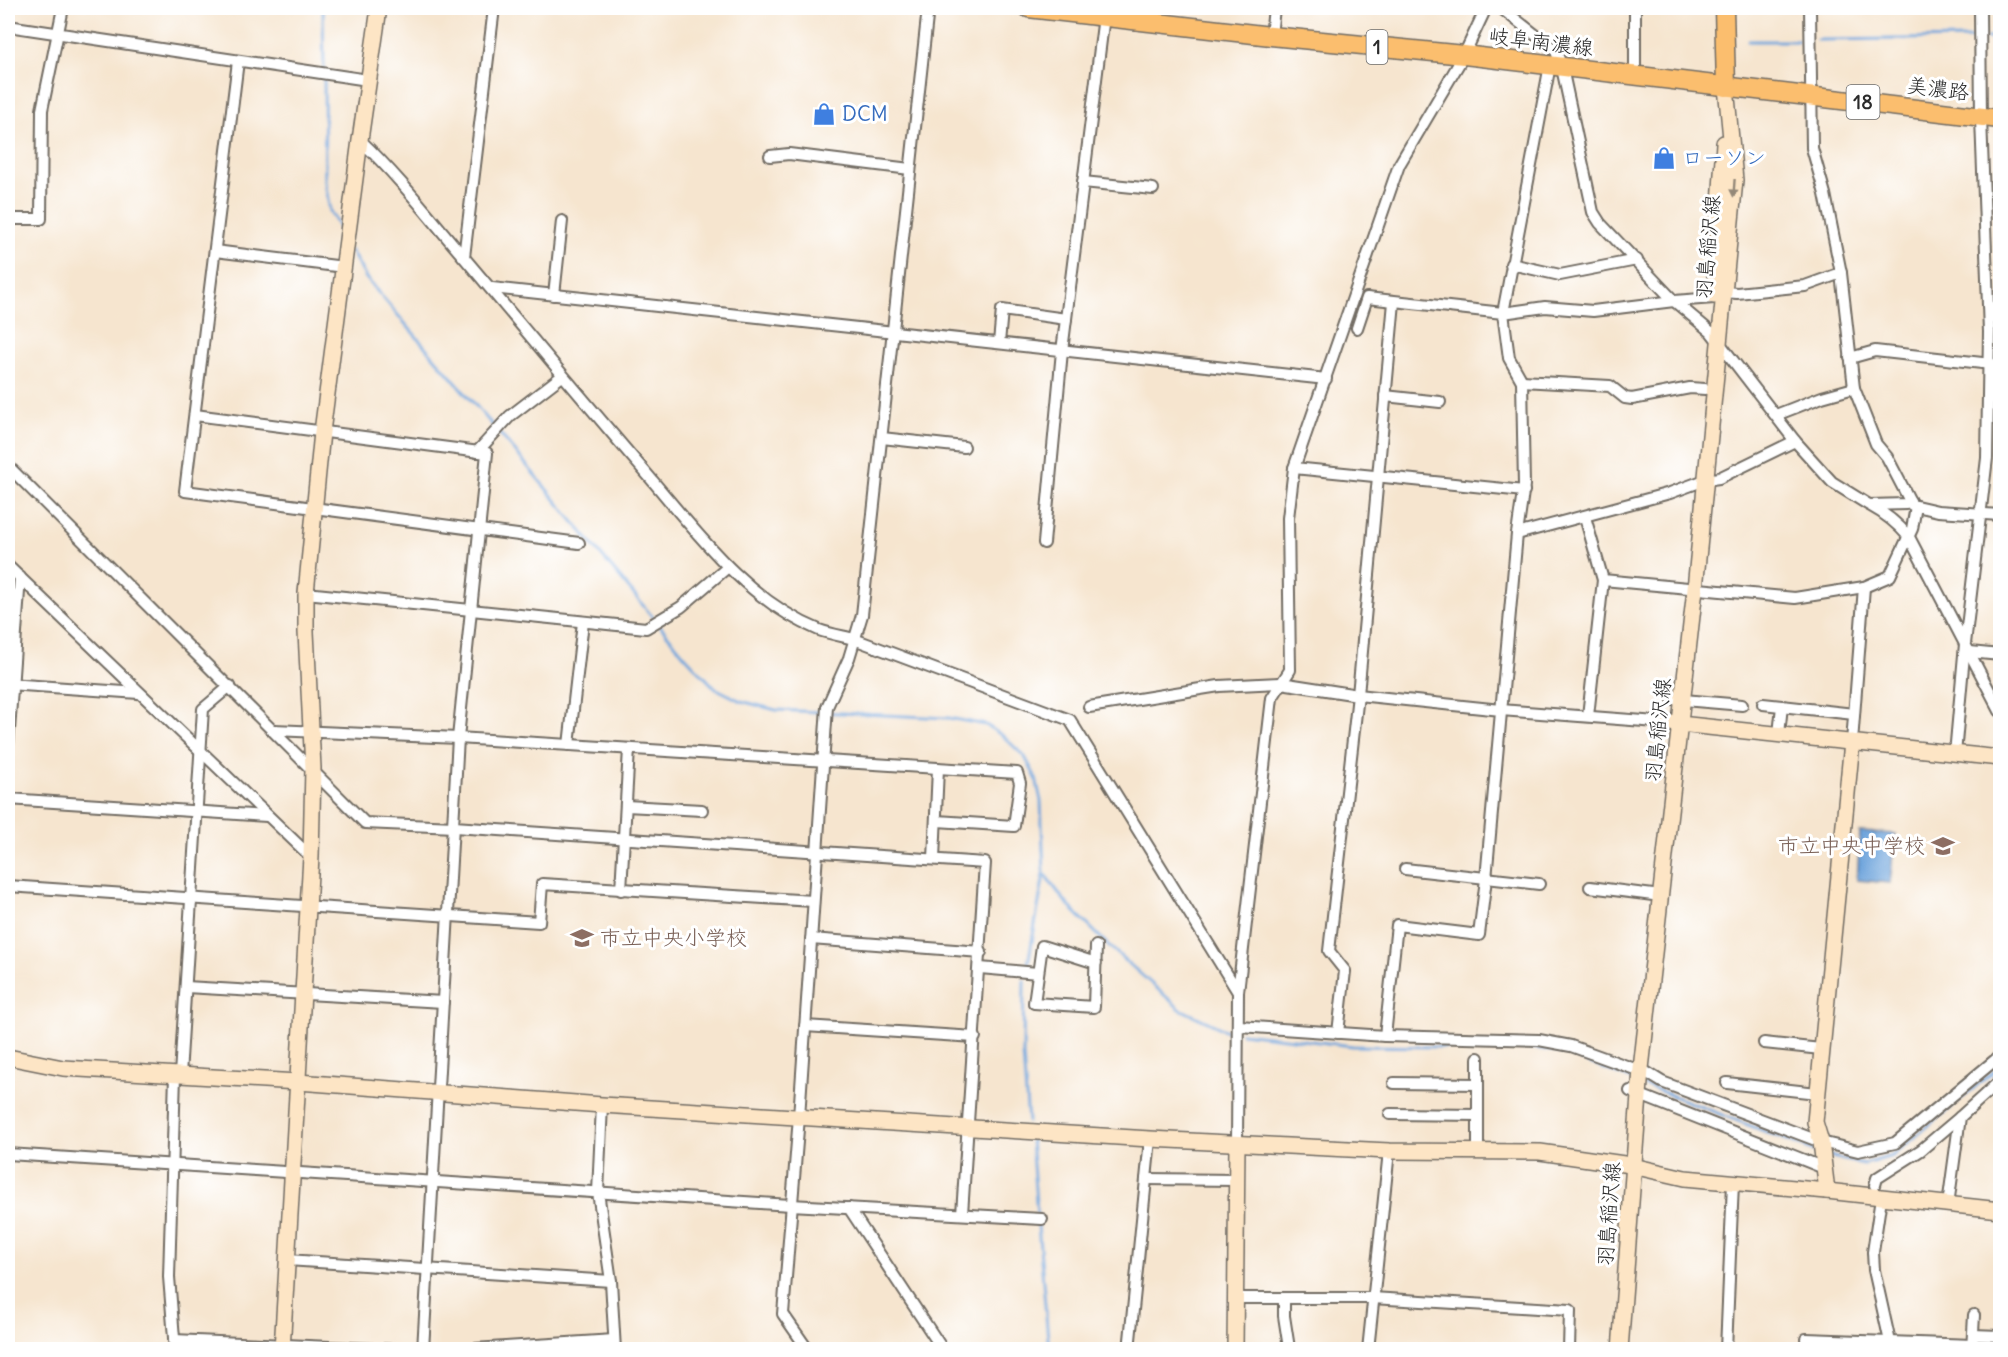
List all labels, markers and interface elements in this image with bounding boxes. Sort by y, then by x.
street label: 岐阜南濃線 [1487,22,1595,61]
road number: 1 [1366,30,1388,64]
street label: 美濃路 [1905,71,1971,106]
road number: 18 [1846,85,1880,119]
place label: DCM [842,100,888,127]
shop icon: DCM [811,101,837,127]
place label: ローソン [1682,144,1766,171]
shop icon: ローソン [1651,145,1677,171]
one-way arrow [1729,178,1739,197]
street label: 羽島稲沢線 [1689,193,1726,300]
street label: 羽島稲沢線 [1639,676,1676,784]
place label: 市立中央中学校 [1778,832,1925,859]
school or university icon: 市立中央中学校 [1930,833,1956,859]
place label: 市立中央小学校 [600,924,747,951]
school or university icon: 市立中央小学校 [569,925,595,951]
street label: 羽島稲沢線 [1591,1161,1626,1267]

